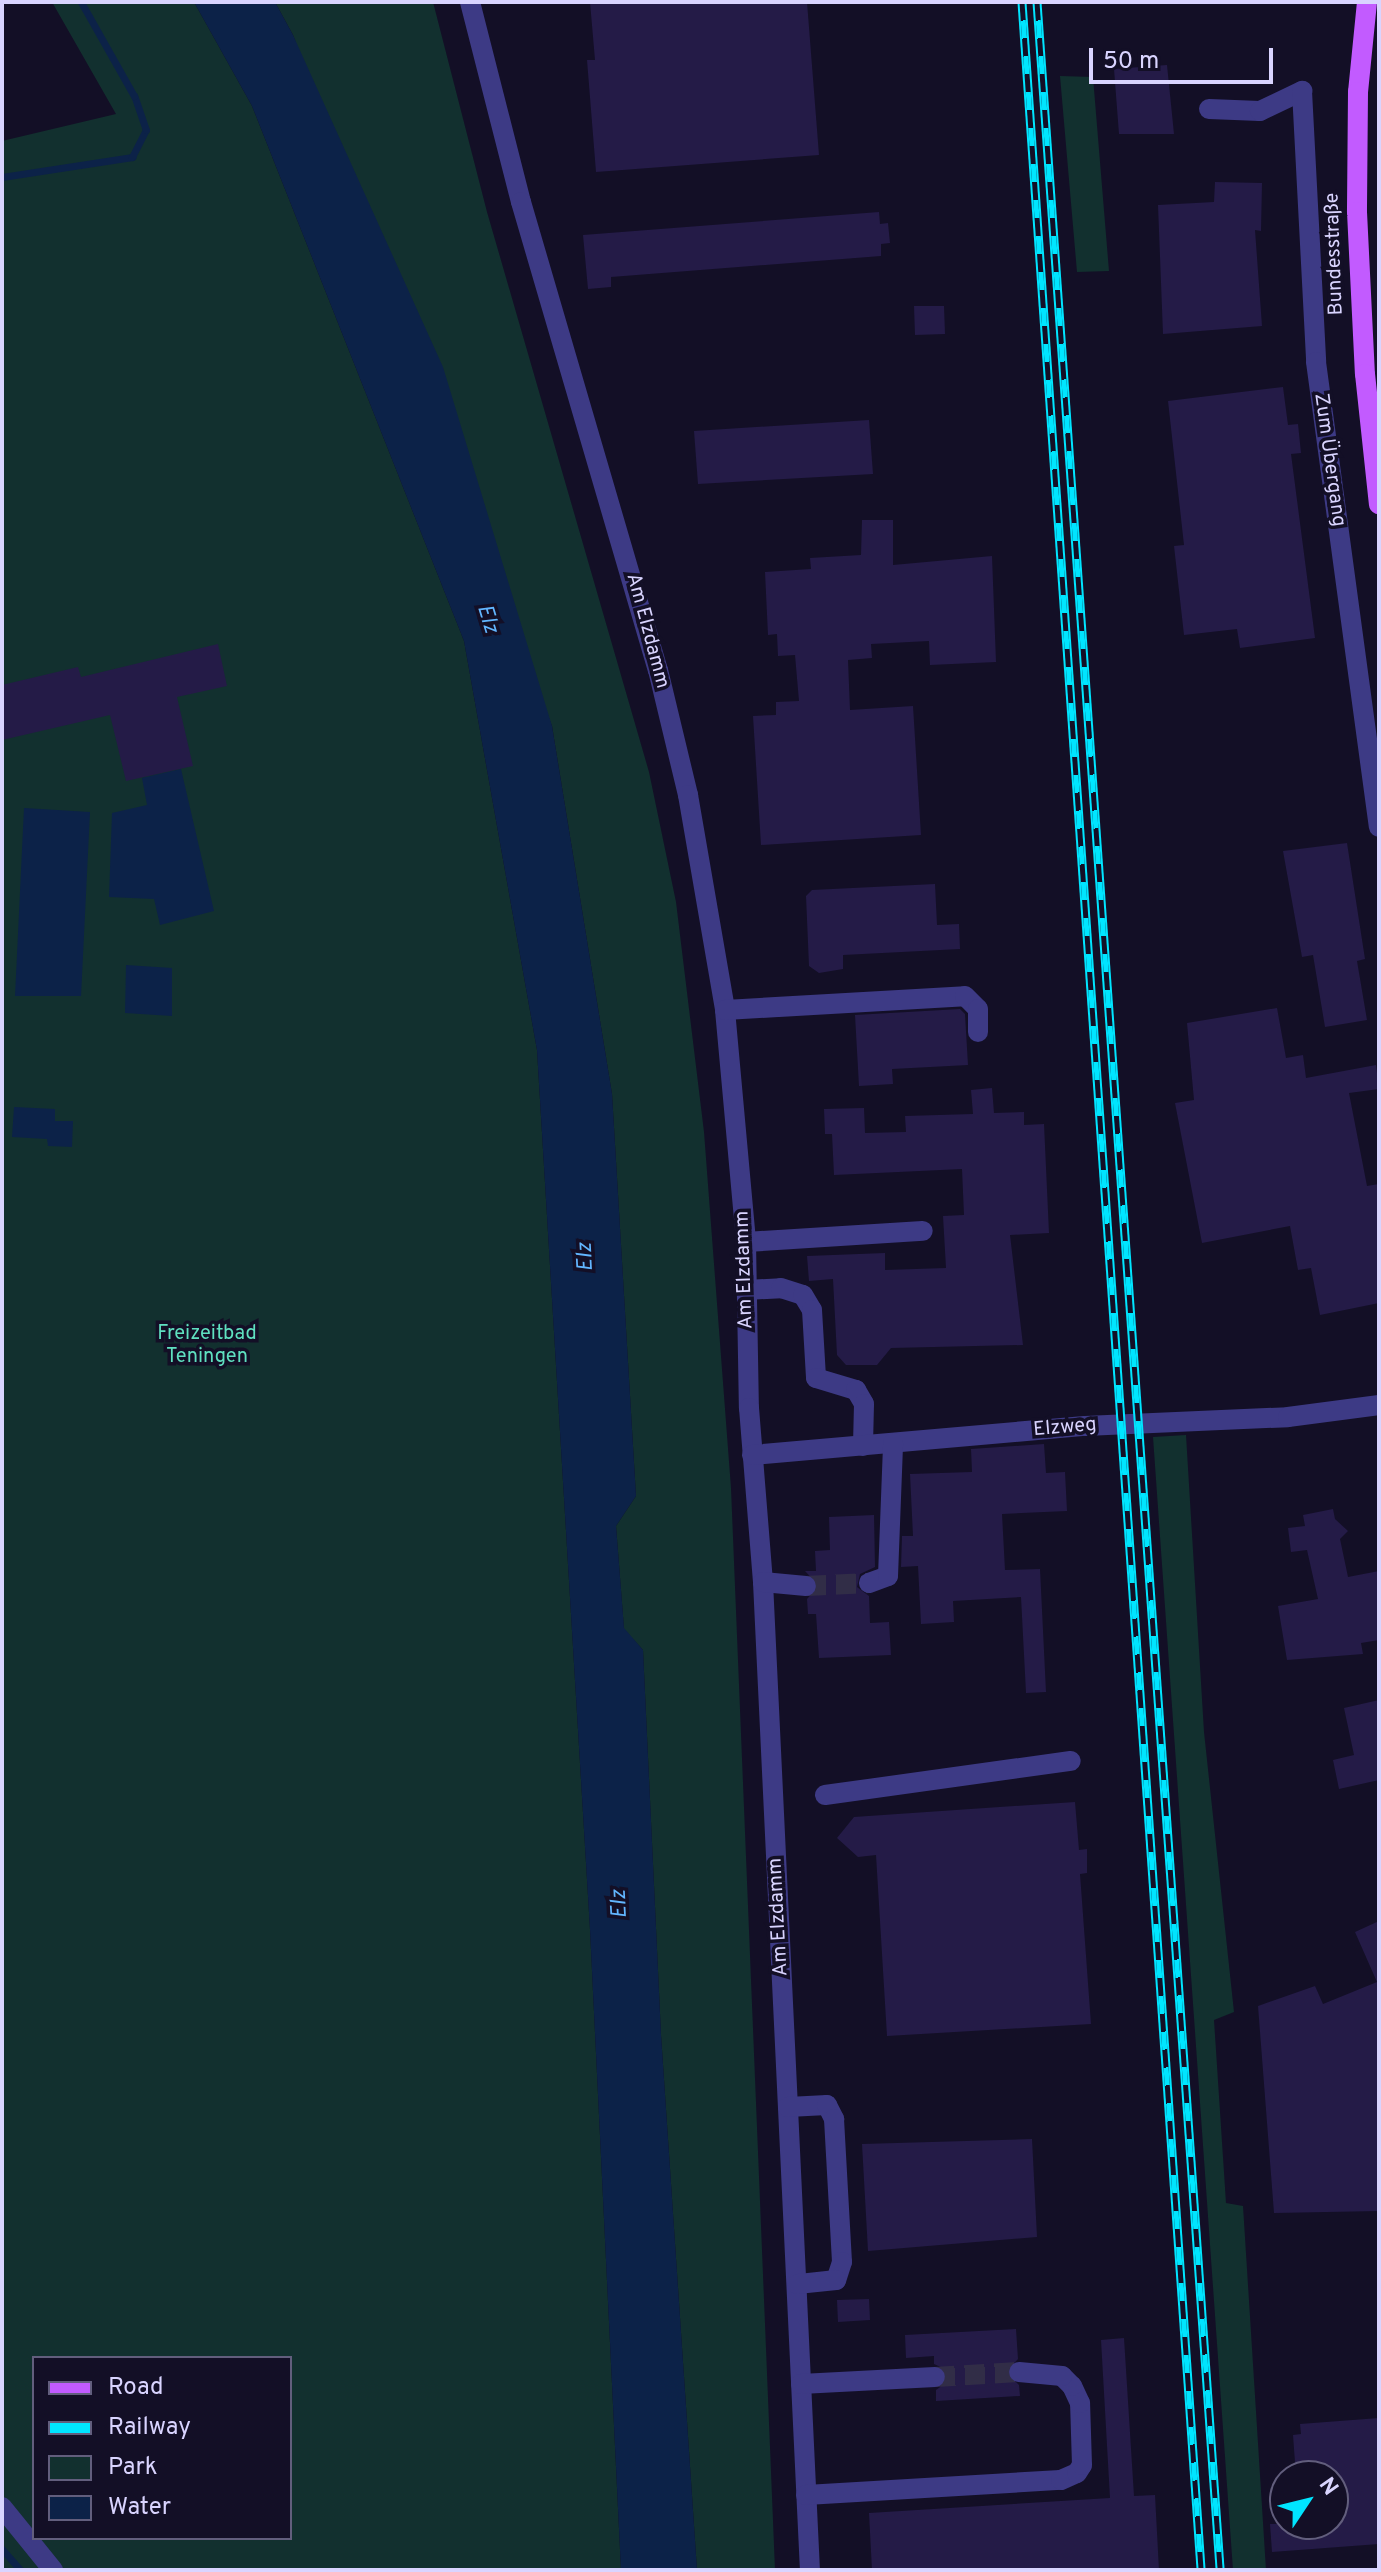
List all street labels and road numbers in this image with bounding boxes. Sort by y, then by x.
street label: Bundesstraße [1321,192,1349,316]
street label: Zum Übergang [1308,392,1350,528]
street label: Am Elzdamm [620,571,674,691]
street label: Am Elzdamm [731,1210,759,1330]
street label: Elzweg [1032,1413,1098,1443]
street label: Am Elzdamm [764,1857,794,1977]

